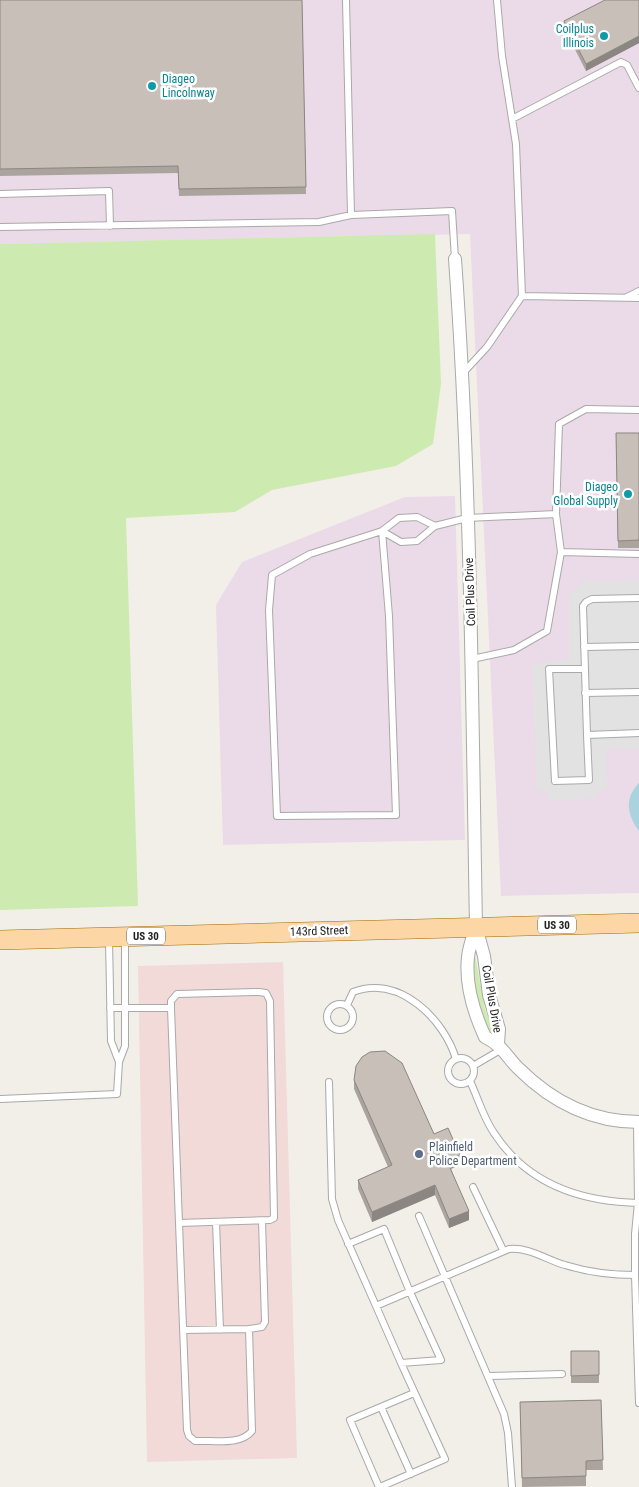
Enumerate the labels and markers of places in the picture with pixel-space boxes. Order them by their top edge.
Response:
place label: Coilplus Illinois [556,22,594,50]
marker: Coilplus Illinois [598,30,610,42]
place label: Diageo Lincolnway [162,72,215,100]
marker: Diageo Lincolnway [146,80,158,92]
place label: Diageo Global Supply [553,480,618,508]
marker: Diageo Global Supply [622,488,634,500]
place label: Plainfield Police Department [429,1140,517,1168]
marker: Plainfield Police Department [413,1148,425,1160]

